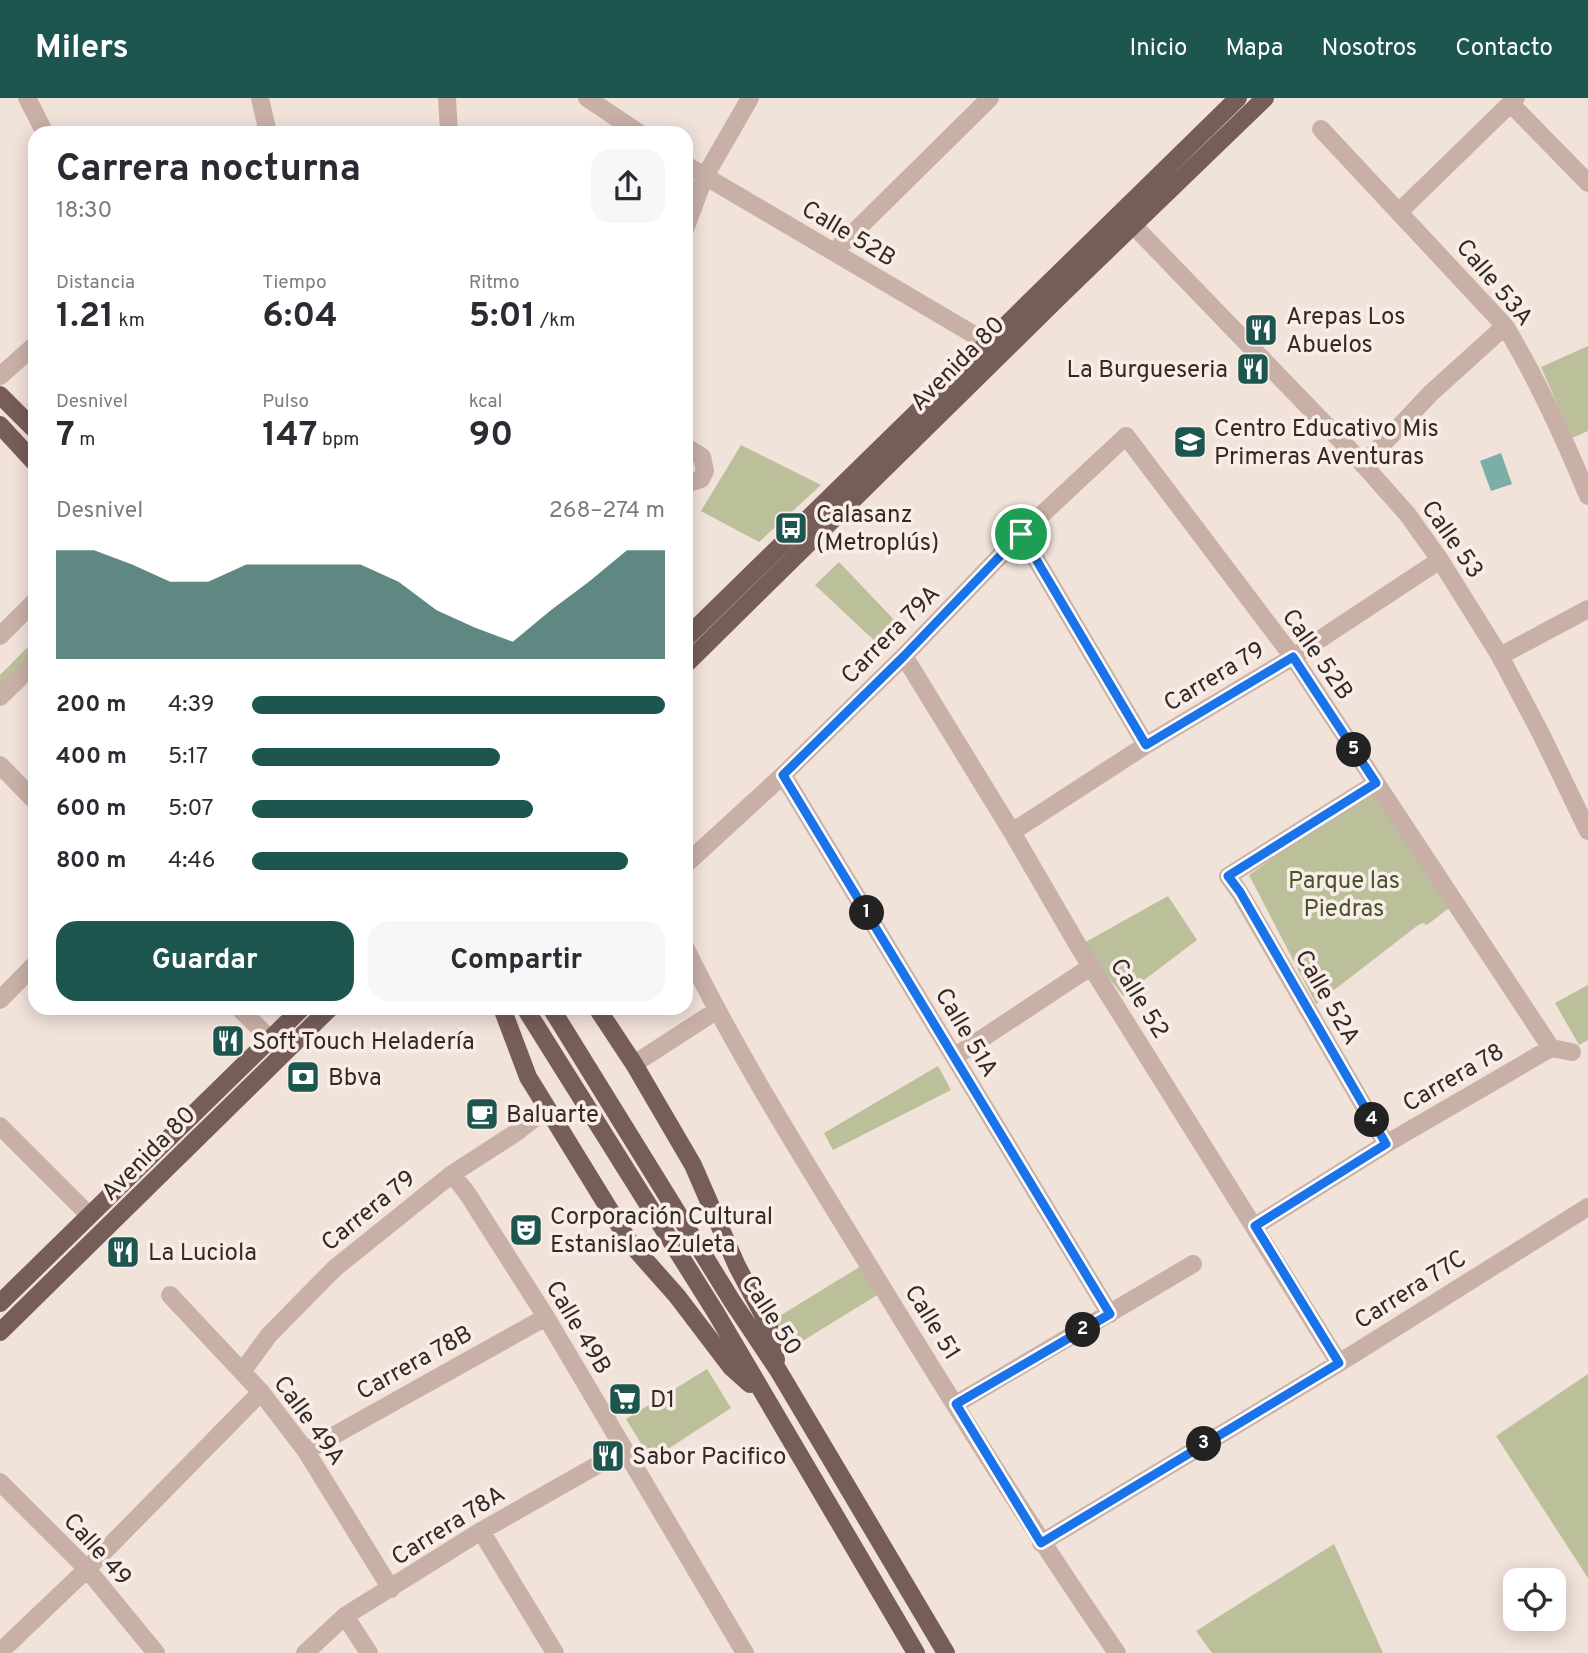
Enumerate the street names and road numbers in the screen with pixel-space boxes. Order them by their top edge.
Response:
street label: Calle 52B [795,195,900,274]
street label: Calle 53A [1448,234,1539,333]
street label: Avenida 80 [905,311,1012,418]
street label: Calle 53 [1414,495,1489,585]
street label: Carrera 79A [836,580,947,691]
street label: Calle 52B [1274,604,1359,707]
street label: Carrera 79 [1159,636,1271,720]
street label: Calle 52A [1287,945,1366,1051]
street label: Calle 52 [1102,953,1175,1045]
street label: Calle 51A [927,983,1004,1083]
street label: Carrera 78 [1398,1038,1510,1120]
street label: Avenida 80 [96,1101,203,1208]
street label: Carrera 79 [316,1164,422,1259]
street label: Carrera 77C [1350,1245,1473,1337]
street label: Calle 50 [733,1270,807,1362]
street label: Calle 49B [538,1276,617,1380]
street label: Calle 51 [897,1280,966,1366]
street label: Carrera 78B [352,1320,478,1408]
street label: Calle 49A [266,1370,351,1472]
street label: Carrera 78A [387,1480,511,1573]
street label: Calle 49 [56,1508,137,1593]

